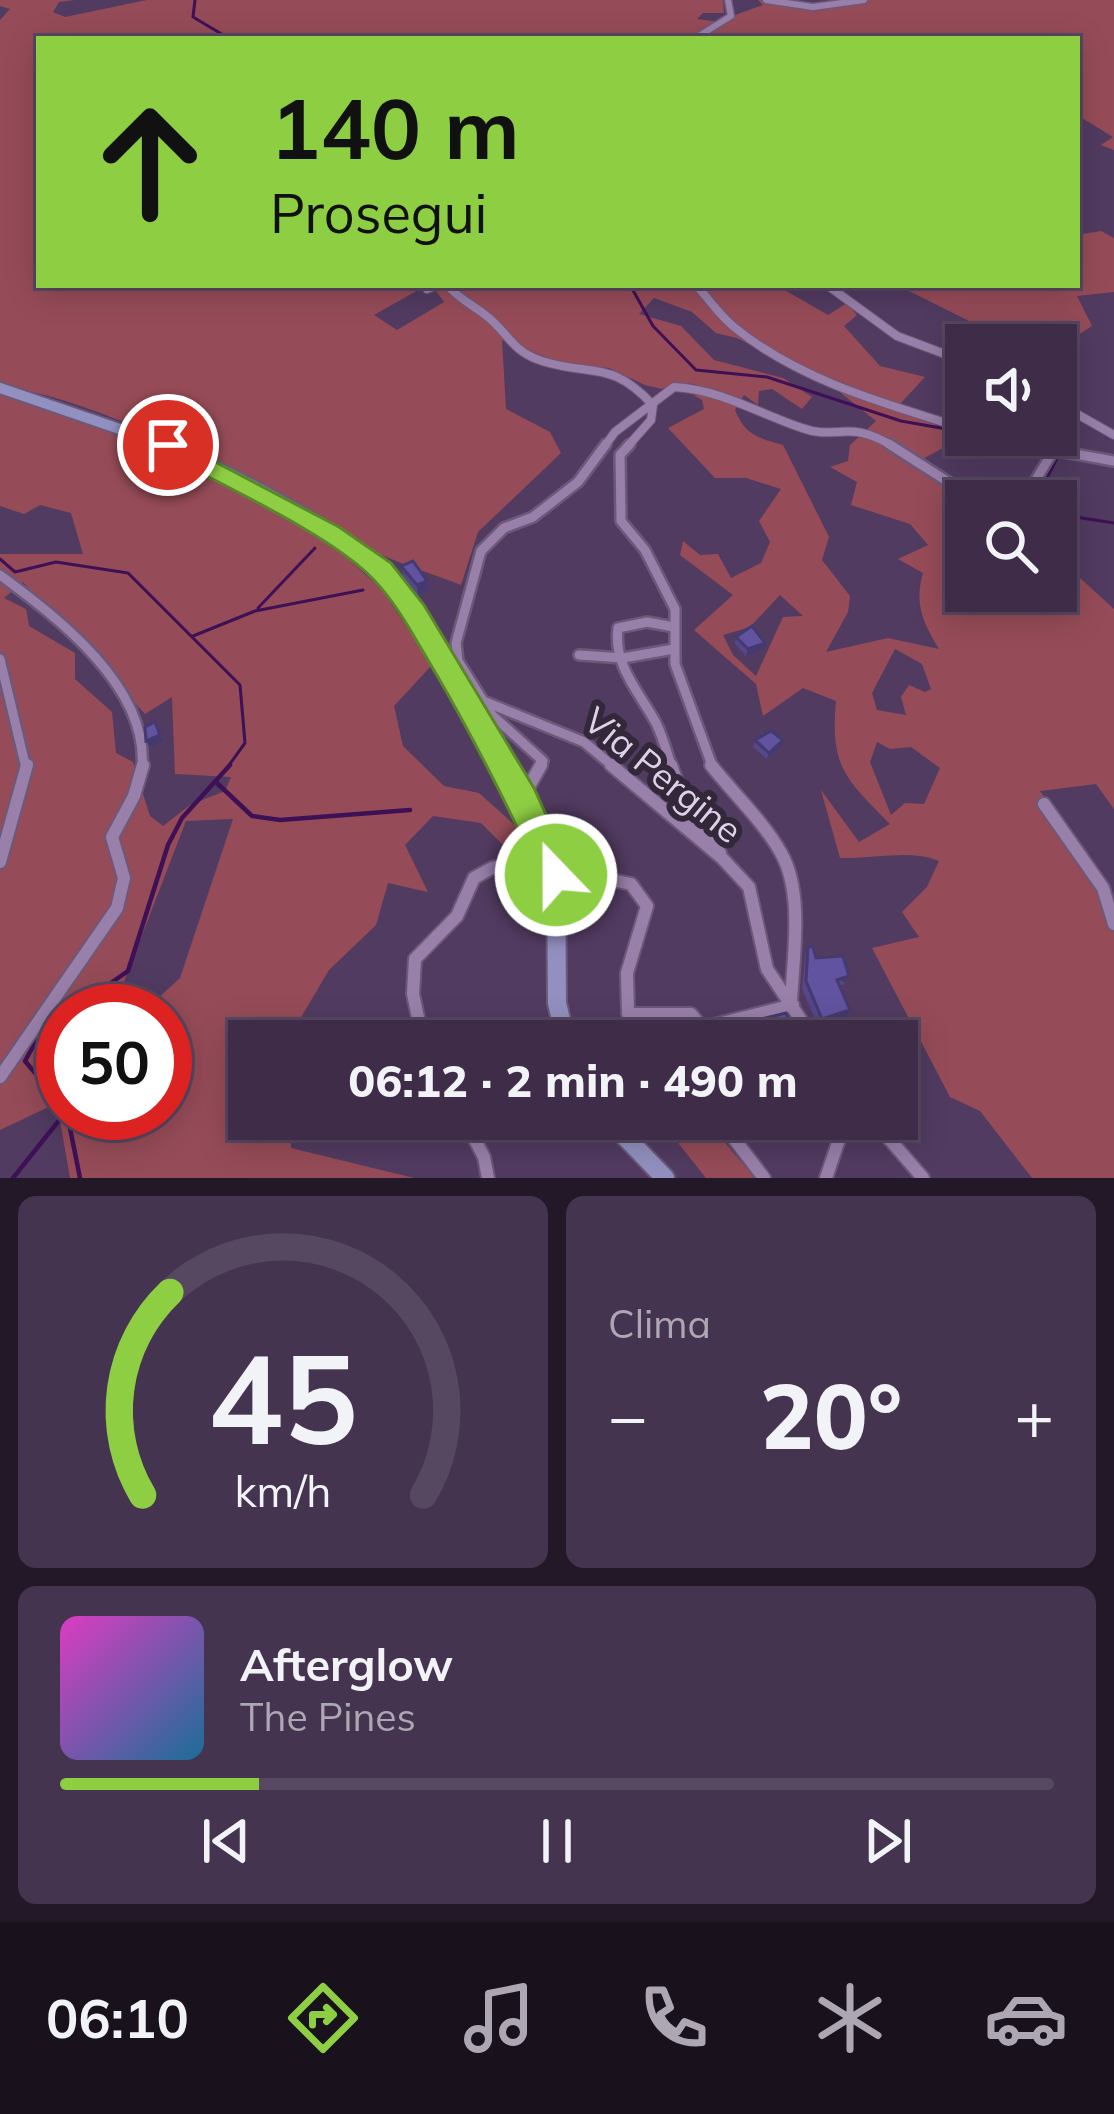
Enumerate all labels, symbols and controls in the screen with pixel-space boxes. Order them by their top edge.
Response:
text: 140 m [270,75,520,180]
icon: ahead [72,84,228,240]
text: Prosegui [270,179,487,247]
map controls [945,324,1077,612]
button: sound [945,324,1077,456]
pin [117,394,219,496]
icon: arrive [135,412,201,478]
button: search [945,480,1077,612]
street label: Via Pergine [575,697,752,852]
position arrow [493,812,619,938]
speed limit sign: 50 [36,984,192,1140]
text: 06:12 · 2 min · 490 m [348,1052,798,1108]
text: Clima [608,1299,711,1348]
text: 45 [208,1319,358,1475]
text: 20° [760,1359,902,1472]
text: − [608,1374,648,1457]
text: + [1014,1374,1054,1457]
text: km/h [234,1464,332,1518]
text: Afterglow [240,1636,453,1692]
text: The Pines [240,1692,416,1741]
icon: previous [193,1808,259,1874]
icon: pause [524,1808,590,1874]
icon: next [855,1808,921,1874]
icon: directions [281,1976,365,2060]
icon: music [457,1976,541,2060]
icon: phone [632,1976,716,2060]
icon: climate [808,1976,892,2060]
icon: car [984,1976,1068,2060]
text: 06:10 [46,1984,189,2052]

